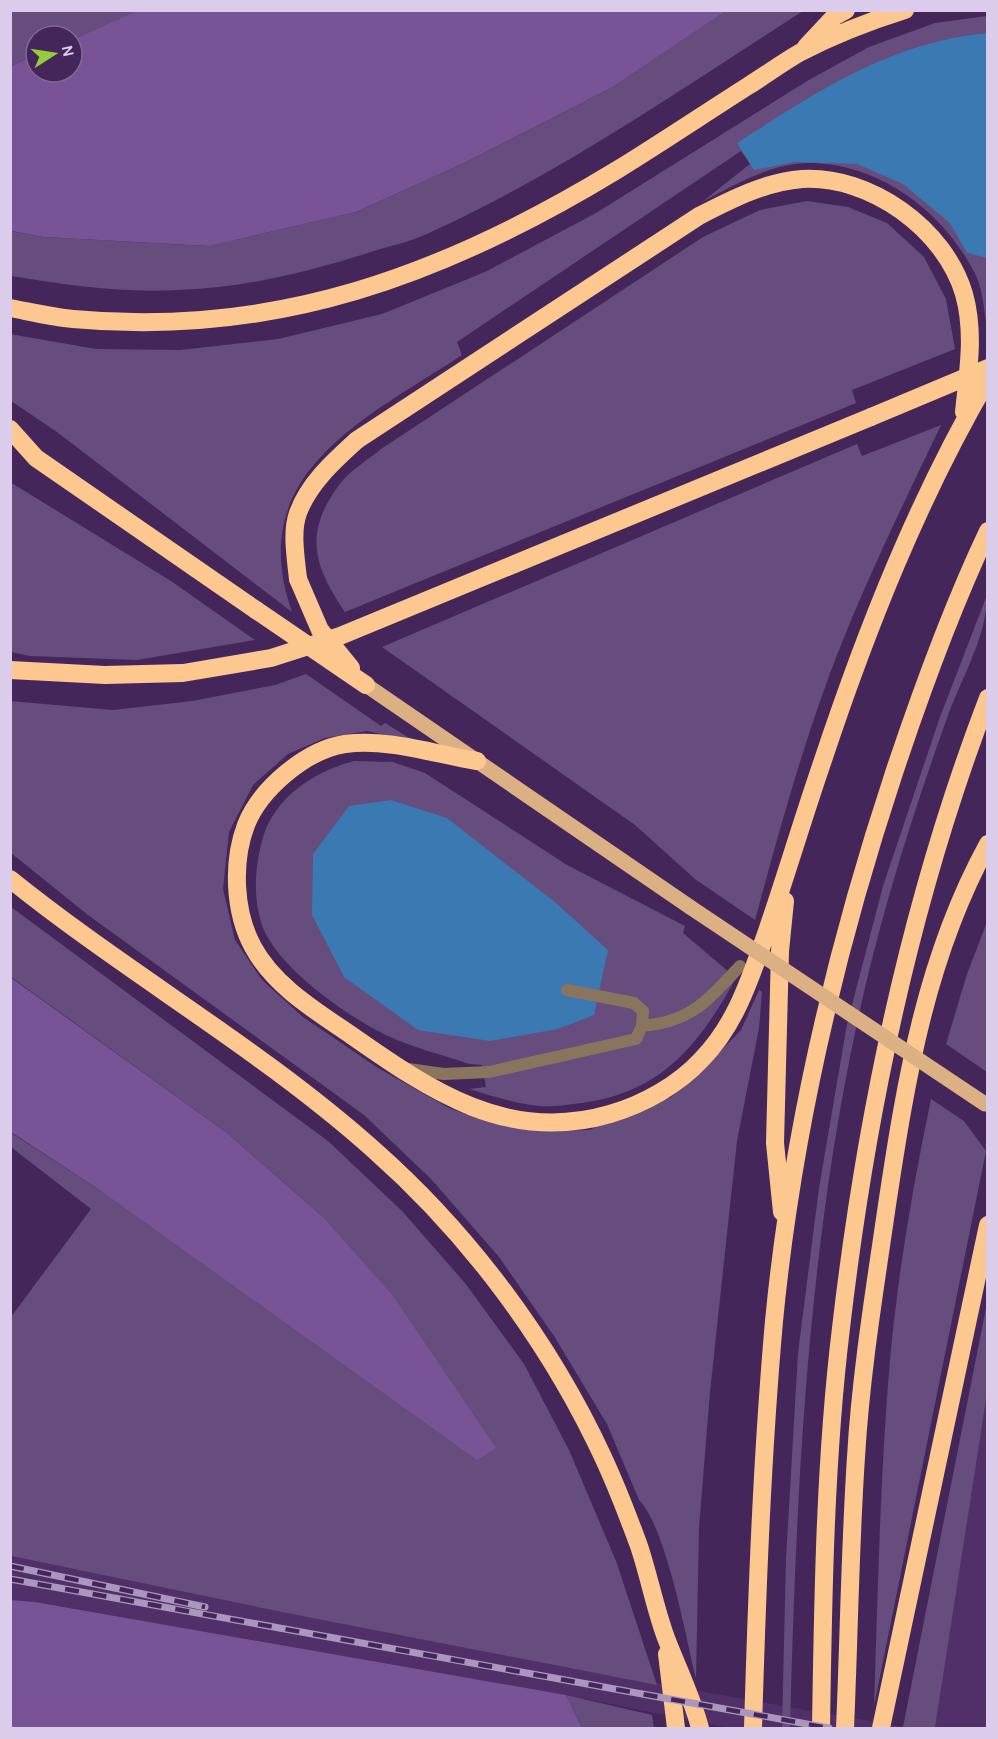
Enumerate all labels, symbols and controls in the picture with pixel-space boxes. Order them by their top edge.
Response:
north arrow [24,24,84,84]
text: N [58,43,79,59]

